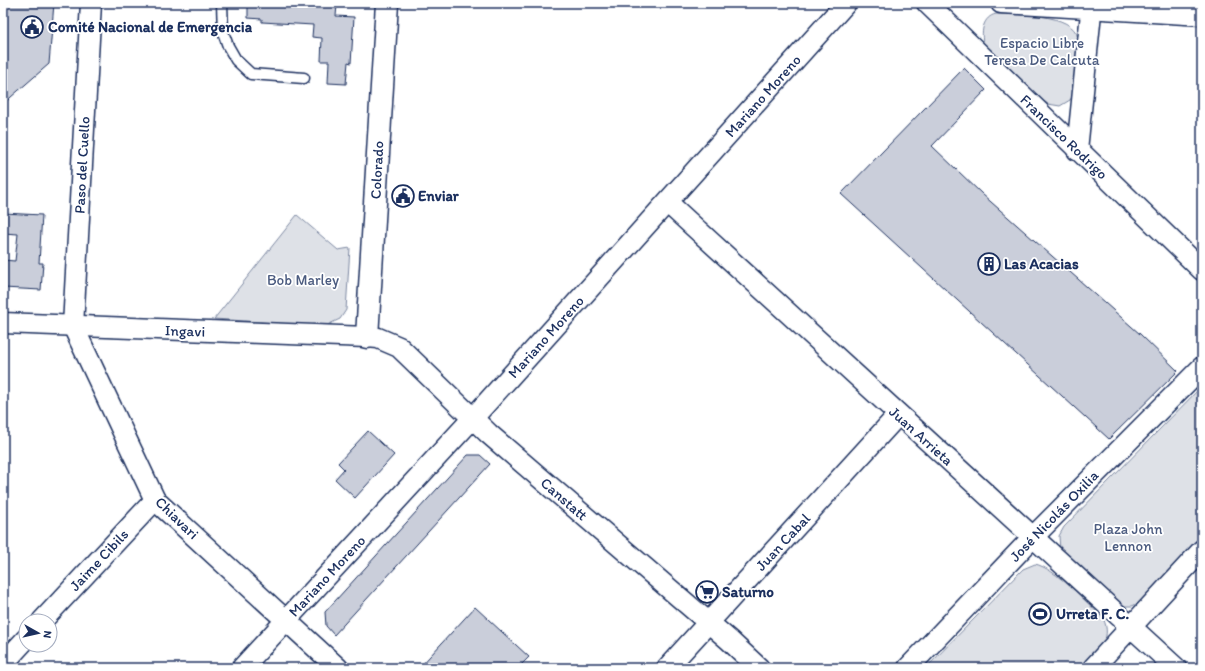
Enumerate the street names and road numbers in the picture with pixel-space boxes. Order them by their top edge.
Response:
street label: Mariano Moreno [721,51,805,141]
street label: Francisco Rodrigo [1017,91,1111,183]
street label: Paso del Cuello [70,116,94,214]
street label: Colorado [366,140,388,200]
street label: Mariano Moreno [504,292,588,382]
street label: Ingavi [165,321,205,341]
street label: Juan Arrieta [885,403,957,470]
street label: José Nicolás Oxilia [1006,466,1102,565]
street label: Canstatt [537,474,591,524]
street label: Chiavari [152,493,202,543]
street label: Juan Cabal [752,509,815,574]
street label: Jaime Cibils [66,525,132,595]
street label: Mariano Moreno [285,531,369,621]

